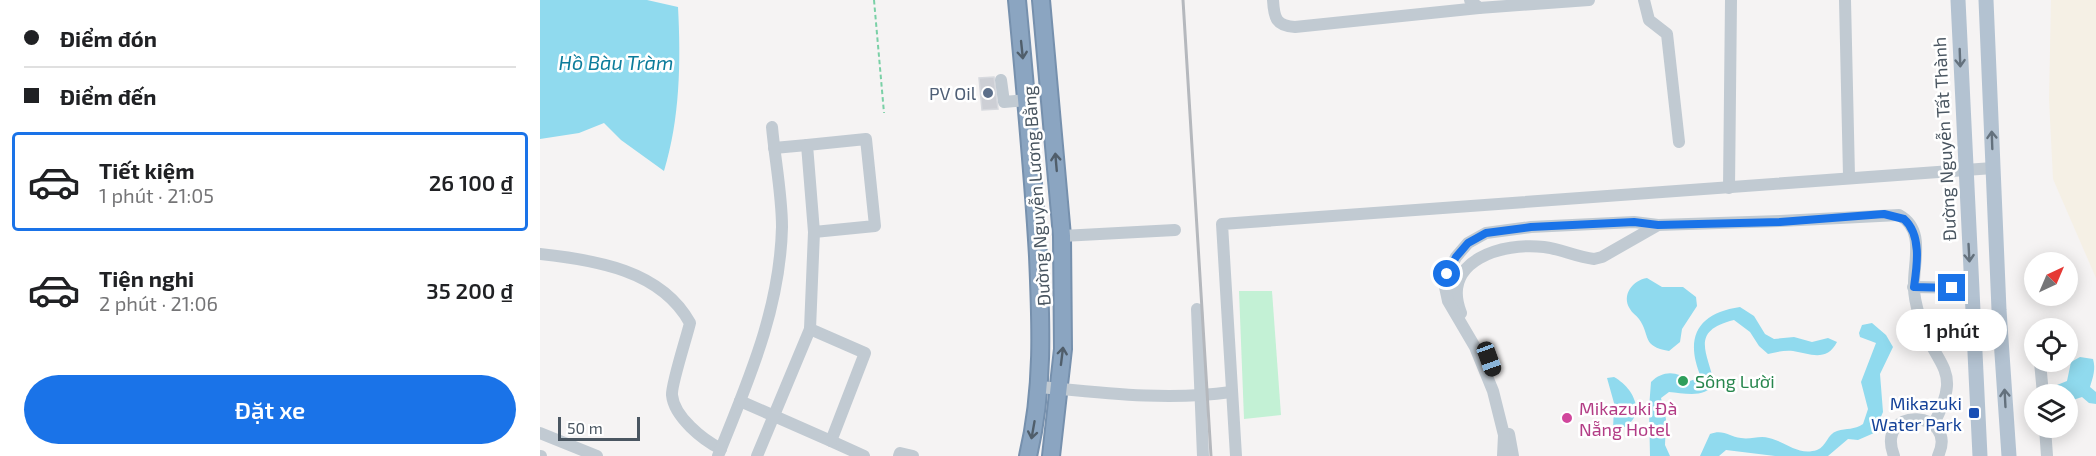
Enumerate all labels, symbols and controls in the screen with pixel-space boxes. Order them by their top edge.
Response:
text: Điểm đón [60,25,157,51]
street label: Đường Nguyễn Tất Thành [1928,36,1960,242]
one-way arrow [1017,39,1028,59]
one-way arrow [1954,48,1965,68]
water label: Hồ Bàu Tràm [559,50,673,74]
place label: PV Oil [929,82,977,104]
text: Điểm đến [60,83,156,109]
street label: Đường Nguyễn Lương Bằng [1017,85,1055,307]
marker: PV Oil [981,86,995,100]
one-way arrow [1987,130,1998,150]
one-way arrow [1050,152,1061,172]
icon: car [27,155,81,209]
text: Tiết kiệm [99,157,195,183]
text: 26 100 ₫ [429,169,513,195]
text: 1 phút · 21:05 [99,183,214,207]
one-way arrow [1963,243,1974,263]
north arrow [2024,252,2078,306]
map controls [2024,252,2078,438]
route start [1433,260,1460,287]
icon: car [27,263,81,317]
text: Tiện nghi [99,265,194,291]
route end [1938,274,1965,301]
text: 35 200 ₫ [426,277,513,303]
text: 2 phút · 21:06 [99,291,218,315]
callout: 1 phút [1896,309,2008,351]
text: 1 phút [1923,318,1980,342]
button: locate [2024,318,2078,372]
car [1474,339,1504,379]
one-way arrow [1057,347,1068,367]
place label: Sông Lười [1695,370,1775,392]
marker: Sông Lười [1676,374,1690,388]
button: Đặt xe [24,375,516,444]
button: layers [2024,384,2078,438]
one-way arrow [2000,388,2011,408]
place label: Mikazuki Water Park [1871,392,1962,435]
place label: Mikazuki Đà Nẵng Hotel [1579,397,1677,440]
marker: Mikazuki Water Park [1967,406,1981,420]
marker: Mikazuki Đà Nẵng Hotel [1560,411,1574,425]
scale bar [558,414,640,442]
text: 50 m [567,418,603,437]
one-way arrow [1027,420,1038,440]

